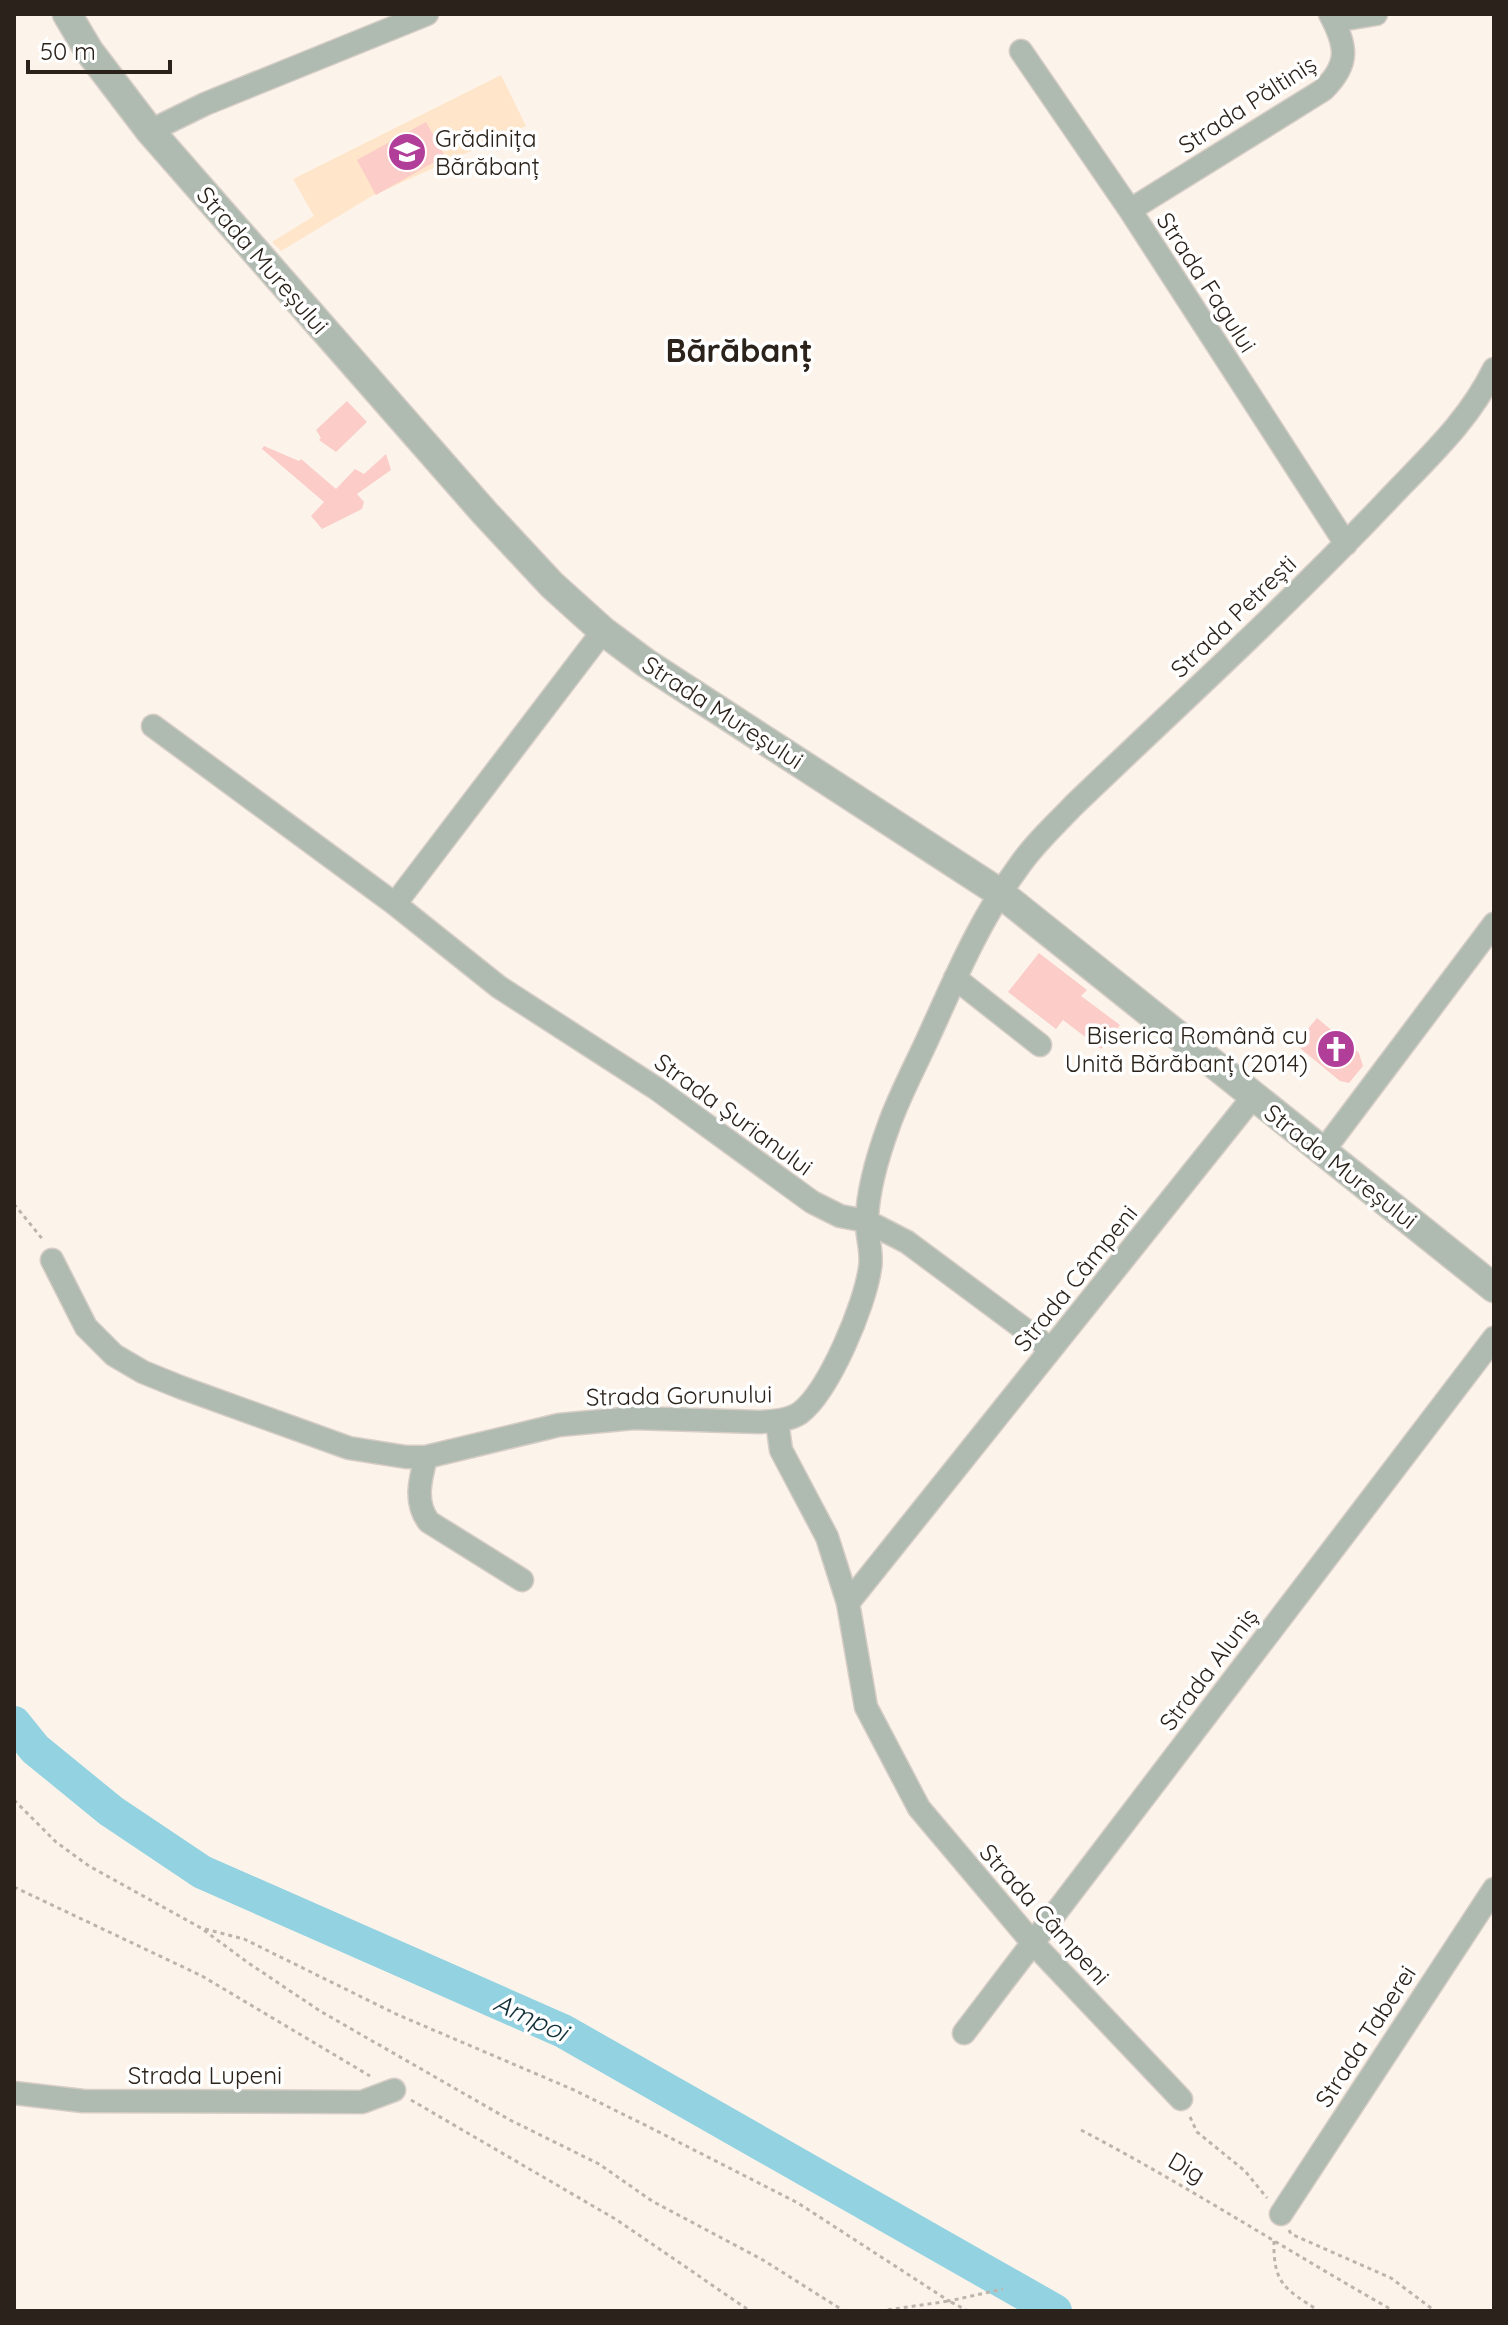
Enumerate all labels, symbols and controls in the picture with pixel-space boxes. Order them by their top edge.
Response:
scale bar [28,24,170,74]
text: 50 m [40,36,96,66]
street label: Strada Păltiniș [1172,48,1322,160]
place label: Grădinița Bărăbanț [435,123,540,181]
school or university icon: Grădinița Bărăbanț [386,131,428,173]
street label: Strada Mureșului [191,180,335,340]
street label: Strada Fagului [1151,206,1263,358]
district label: Bărăbanț [665,330,813,372]
street label: Strada Petrești [1164,548,1302,684]
street label: Strada Mureșului [637,649,809,775]
place label: Biserica Română cu Unită Bărăbanț (2014) [1065,1020,1308,1078]
church icon: Biserica Română cu Unită Bărăbanț (2014) [1315,1028,1357,1070]
street label: Strada Șurianului [649,1046,819,1182]
street label: Strada Mureșului [1259,1097,1423,1235]
street label: Strada Câmpeni [1007,1199,1143,1357]
street label: Strada Gorunului [585,1378,773,1412]
street label: Strada Aluniș [1152,1602,1264,1736]
street label: Strada Câmpeni [974,1837,1116,1991]
street label: Strada Taberei [1308,1960,1422,2112]
water label: Ampoi [489,1986,576,2050]
street label: Strada Lupeni [128,2060,282,2090]
street label: Dig [1163,2145,1211,2189]

